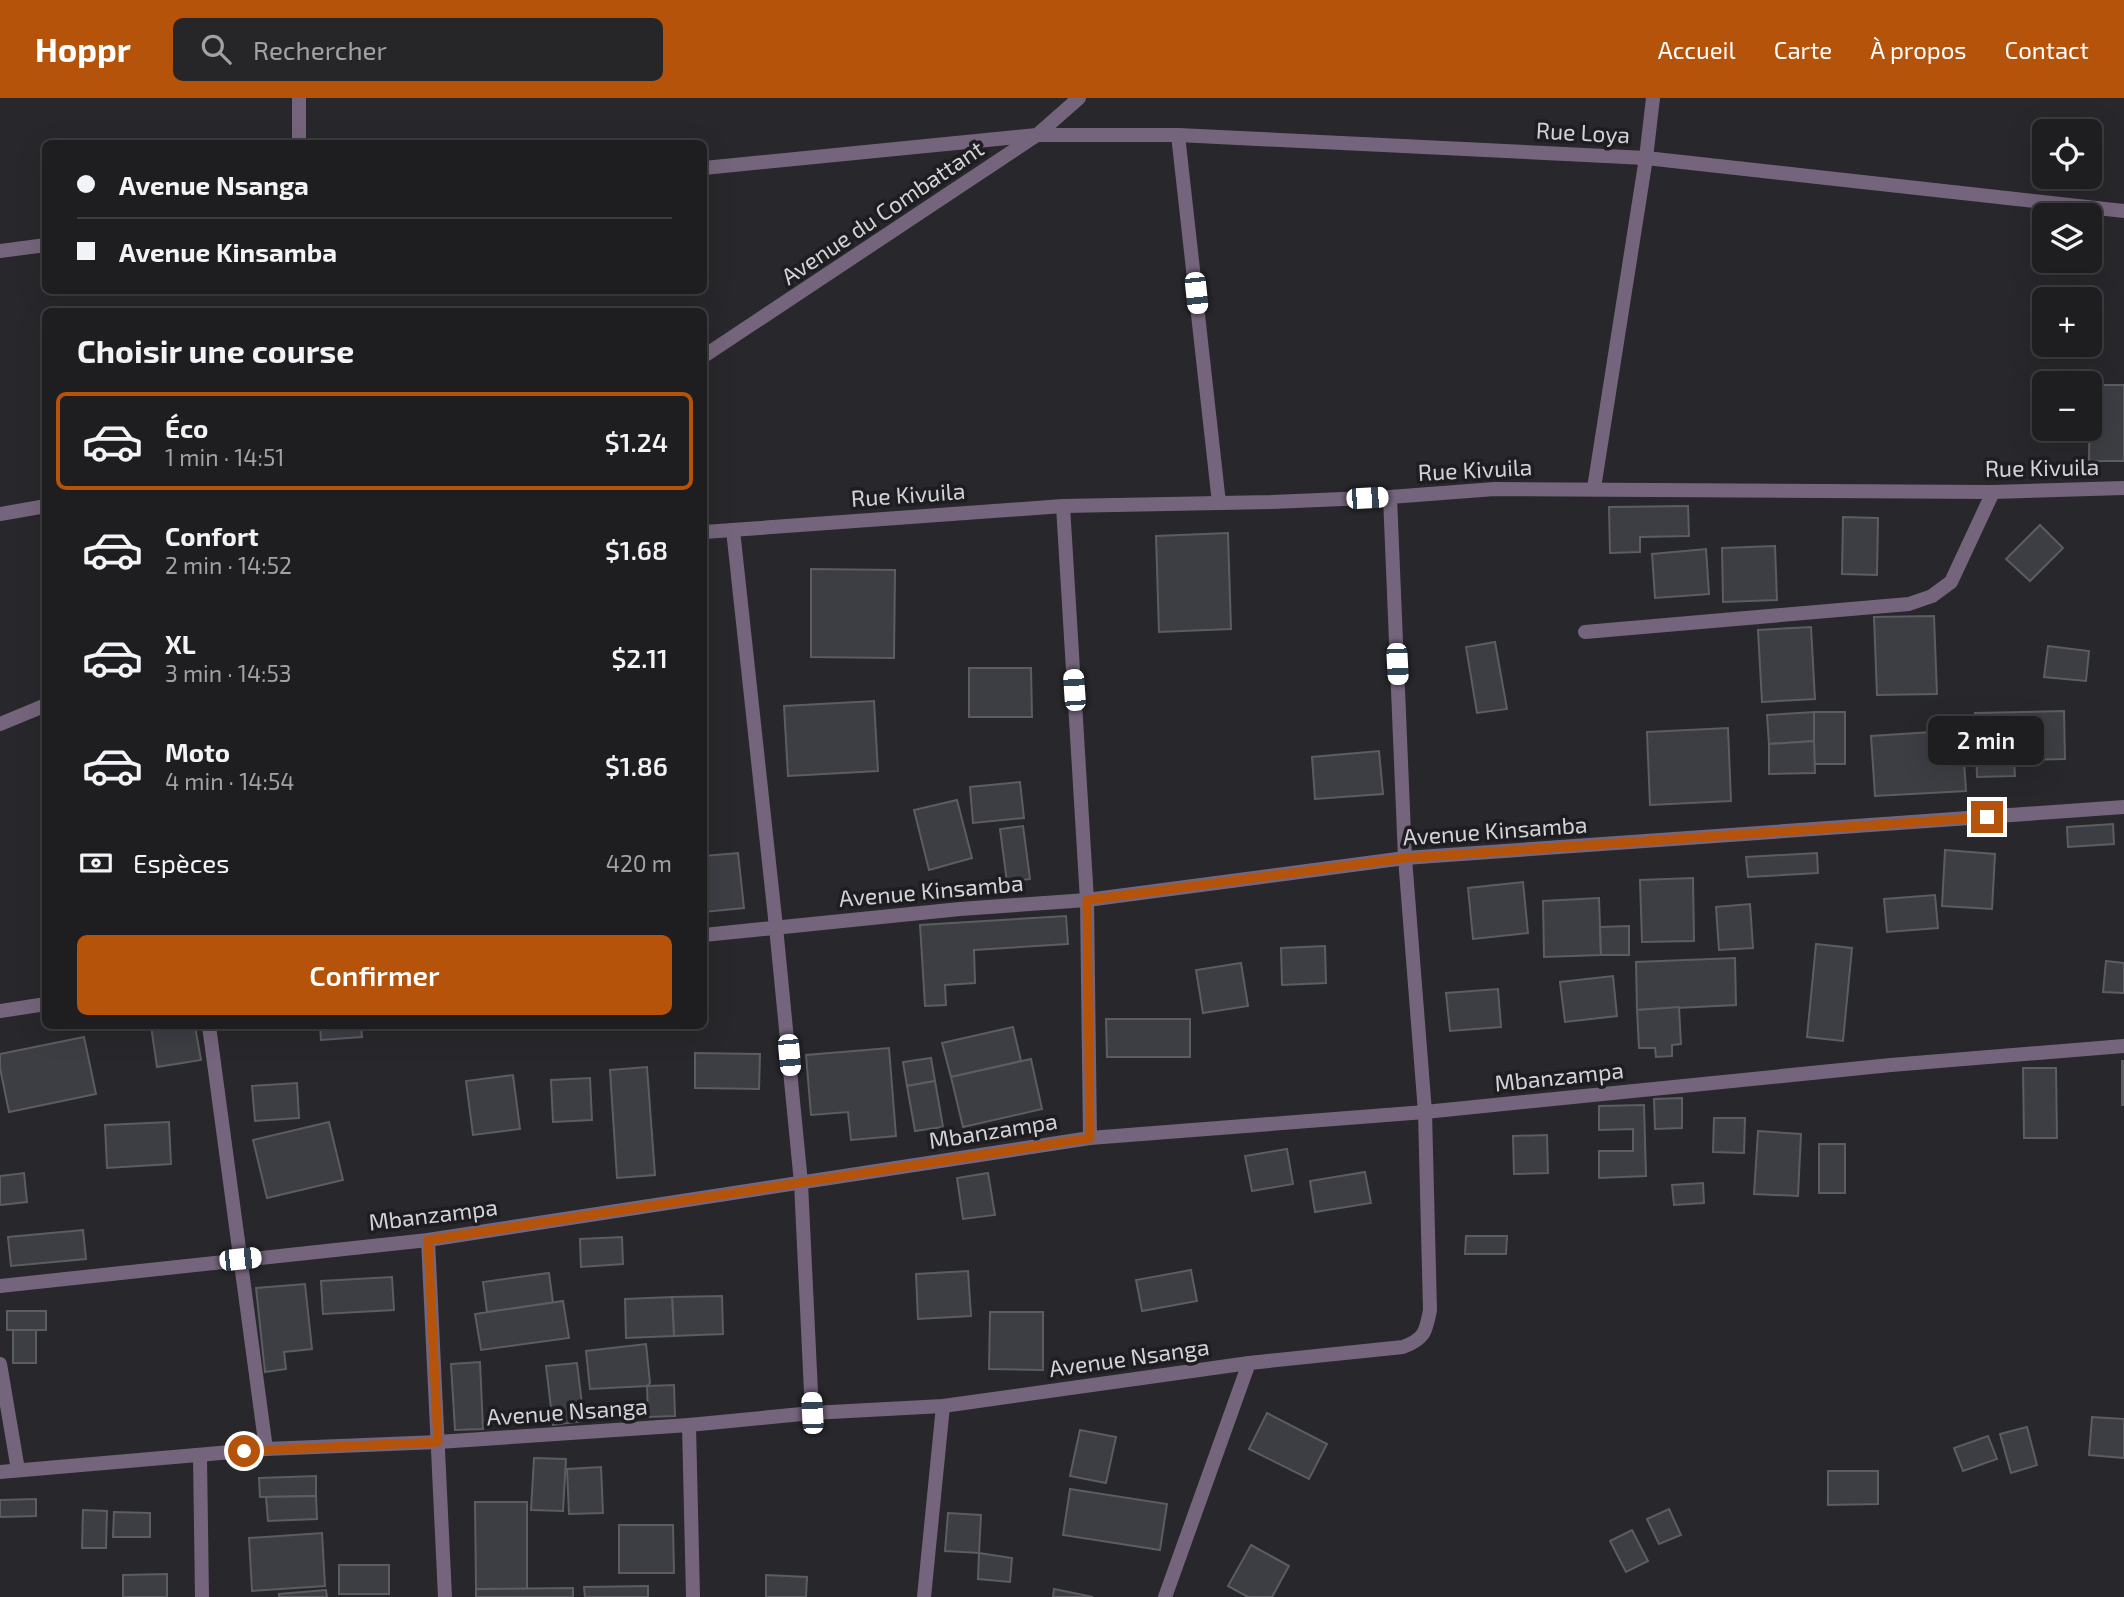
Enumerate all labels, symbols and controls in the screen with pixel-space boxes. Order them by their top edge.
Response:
search box [173,18,663,81]
text: Hoppr [35,29,131,69]
icon: search [197,30,235,68]
text: Rechercher [253,34,387,65]
text: Accueil [1658,35,1736,64]
text: Carte [1774,35,1832,64]
text: À propos [1870,35,1967,64]
text: Contact [2005,35,2089,64]
street label: Rue Loya [1535,116,1631,148]
map controls [2032,119,2102,441]
button: locate [2032,119,2102,189]
street label: Avenue du Combattant [776,134,989,290]
text: Avenue Nsanga [119,169,309,200]
button: layers [2032,203,2102,273]
text: Avenue Kinsamba [119,236,337,267]
car [1184,271,1209,315]
button: + [2032,287,2102,357]
text: Choisir une course [77,331,354,369]
button: − [2032,371,2102,441]
icon: car [81,410,144,473]
text: Éco [165,412,208,443]
text: $1.24 [605,426,668,457]
text: 1 min · 14:51 [165,443,284,471]
street label: Rue Kivuila [1417,452,1533,486]
street label: Rue Kivuila [1984,452,2100,482]
street label: Rue Kivuila [850,476,966,512]
car [1346,486,1389,510]
icon: car [81,518,144,581]
text: Confort [165,520,259,551]
text: $1.68 [605,534,668,565]
text: 2 min · 14:52 [165,551,292,579]
icon: car [81,626,144,689]
text: XL [165,628,196,659]
text: $2.11 [611,642,668,673]
car [1386,642,1409,686]
text: 3 min · 14:53 [165,659,292,687]
car [1063,668,1086,712]
callout: 2 min [1929,716,2045,764]
text: 2 min [1957,726,2015,754]
icon: car [81,734,144,797]
text: Moto [165,736,230,767]
text: $1.86 [605,750,668,781]
text: 4 min · 14:54 [165,767,294,795]
route end [1971,801,2003,833]
street label: Avenue Kinsamba [1402,810,1588,850]
icon: cash [77,844,115,882]
text: Espèces [133,847,230,878]
text: 420 m [606,849,672,877]
street label: Avenue Kinsamba [838,868,1024,912]
button: Confirmer [77,935,672,1015]
car [777,1033,802,1077]
street label: Mbanzampa [1493,1055,1625,1097]
street label: Mbanzampa [927,1106,1059,1154]
street label: Mbanzampa [367,1192,499,1236]
car [219,1246,262,1272]
street label: Avenue Nsanga [1047,1332,1211,1382]
street label: Avenue Nsanga [486,1391,648,1431]
car [801,1391,824,1435]
route start [228,1435,260,1467]

